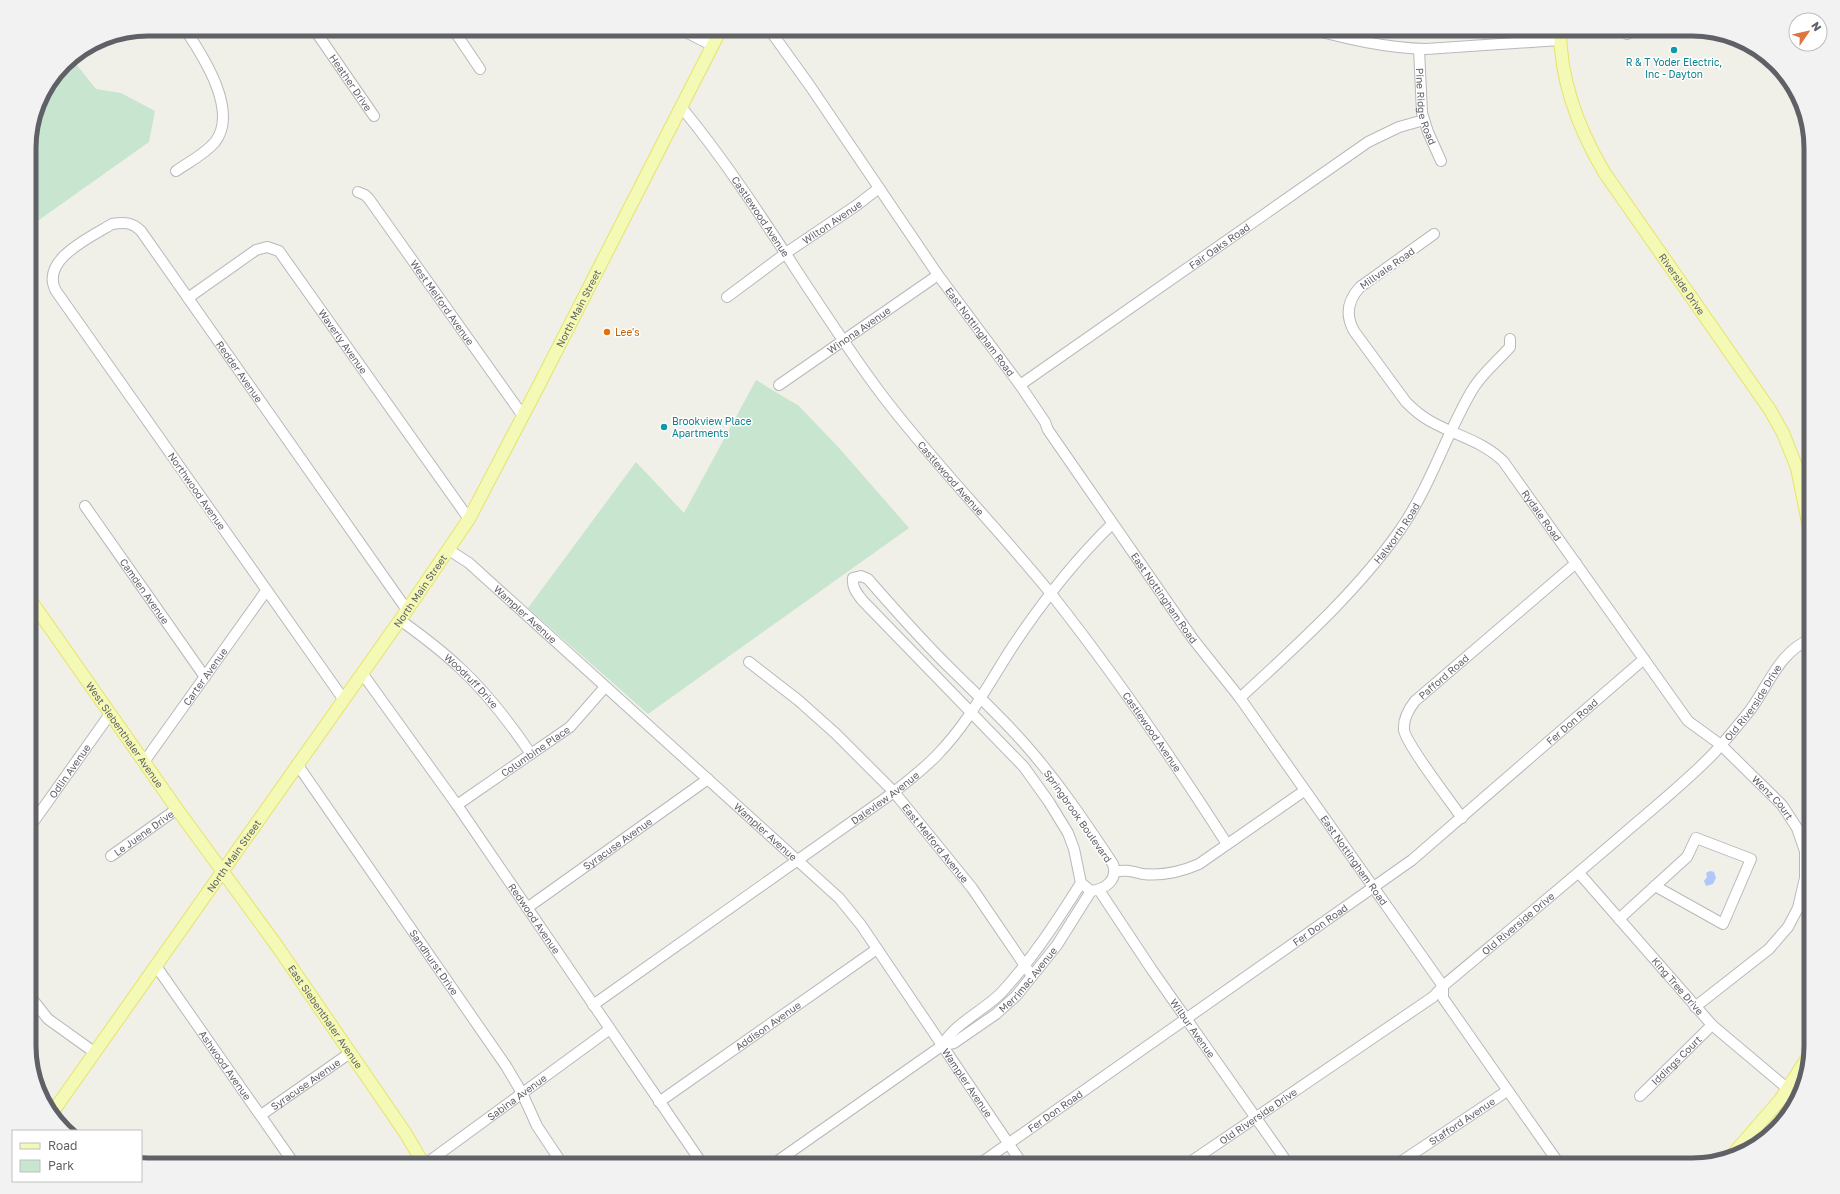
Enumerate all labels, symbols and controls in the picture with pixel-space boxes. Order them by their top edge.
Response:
north arrow [1788,12,1828,52]
text: N [1809,19,1824,33]
marker: R & T Yoder Electric, Inc - Dayton [1669,45,1679,55]
street label: Heather Drive [327,52,375,113]
place label: R & T Yoder Electric, Inc - Dayton [1626,56,1722,80]
street label: Pine Ridge Road [1414,68,1439,146]
street label: Castlewood Avenue [729,174,792,259]
street label: Wilton Avenue [800,197,864,246]
street label: Fair Oaks Road [1186,220,1252,271]
street label: Millvale Road [1357,245,1417,291]
street label: Riverside Drive [1657,251,1708,317]
street label: West Melford Avenue [408,257,477,347]
street label: North Main Street [553,268,603,349]
street label: East Nottingham Road [943,285,1017,378]
street label: Winona Avenue [825,304,893,356]
street label: Waverly Avenue [316,307,370,376]
place label: Lee's [615,326,640,338]
marker: Lee's [602,327,612,337]
street label: Redder Avenue [214,339,265,405]
place label: Brookview Place Apartments [672,415,752,439]
marker: Brookview Place Apartments [659,422,669,432]
street label: Castlewood Avenue [915,439,987,518]
street label: Northwood Avenue [166,450,228,532]
street label: Rydale Road [1519,487,1564,543]
street label: Halworth Road [1371,500,1422,566]
street label: East Nottingham Road [1129,550,1200,646]
street label: North Main Street [391,552,449,629]
street label: Camden Avenue [118,556,172,626]
street label: Wampler Avenue [492,583,559,646]
street label: Carter Avenue [180,645,230,708]
street label: Woodruff Drive [442,651,501,711]
street label: Pafford Road [1416,652,1471,701]
street label: Old Riverside Drive [1722,662,1784,743]
street label: West Siebenthaler Avenue [84,680,166,790]
street label: Castlewood Avenue [1120,689,1184,774]
street label: Fer Don Road [1544,696,1600,747]
street label: Columbine Place [498,723,572,779]
street label: Odlin Avenue [46,741,93,800]
street label: Springbrook Boulevard [1042,768,1114,864]
street label: Daleview Avenue [849,769,921,827]
street label: Wenz Court [1750,773,1796,822]
street label: Wampler Avenue [732,800,800,863]
street label: East Melford Avenue [900,801,971,885]
street label: Le Juene Drive [111,807,176,858]
street label: East Nottingham Road [1318,813,1390,908]
street label: Syracuse Avenue [581,815,654,872]
street label: North Main Street [204,817,263,894]
street label: Redwood Avenue [506,881,563,956]
street label: Old Riverside Drive [1479,890,1557,957]
street label: Fer Don Road [1290,901,1350,948]
street label: Sandhurst Drive [407,927,461,997]
street label: Merrimac Avenue [996,944,1059,1015]
street label: King Tree Drive [1649,955,1706,1017]
street label: East Siebenthaler Avenue [286,963,365,1071]
street label: Wilbur Avenue [1168,996,1218,1060]
street label: Addison Avenue [733,998,803,1053]
street label: Ashwood Avenue [197,1028,254,1102]
street label: Iddings Court [1649,1033,1704,1087]
street label: Wampler Avenue [940,1046,995,1120]
street label: Syracuse Avenue [268,1056,342,1112]
street label: Sabina Avenue [485,1071,549,1123]
street label: Old Riverside Drive [1217,1085,1299,1147]
street label: Fer Don Road [1025,1088,1085,1134]
street label: Stafford Avenue [1426,1095,1497,1148]
legend [12,1130,142,1182]
text: Road [48,1138,77,1153]
text: Park [48,1158,74,1173]

